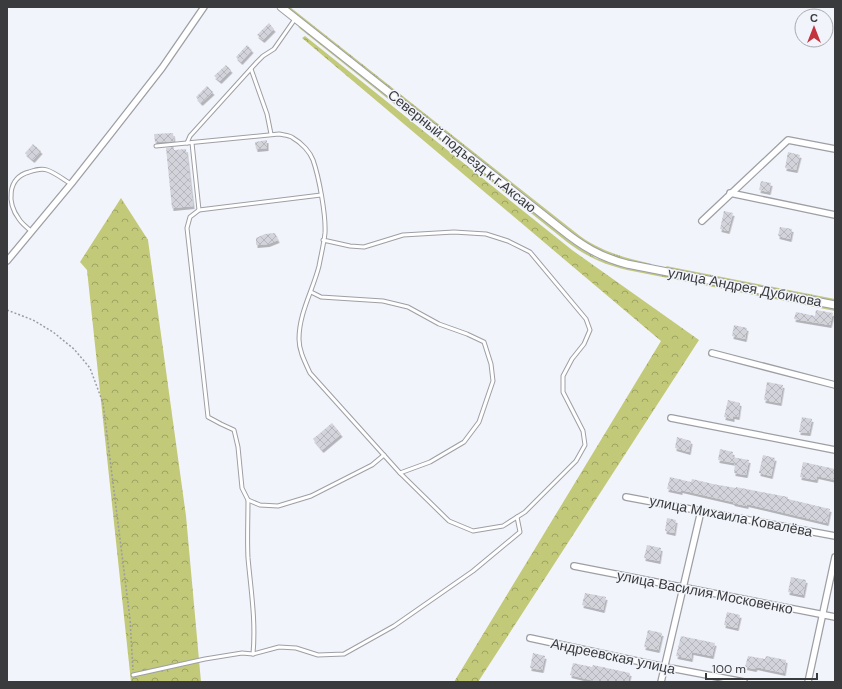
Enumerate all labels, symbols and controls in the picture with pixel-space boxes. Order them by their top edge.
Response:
north arrow [794,8,834,48]
text: С [810,11,818,25]
street label: Северный подъезд к г.Аксаю [384,86,540,216]
street label: улица Андрея Дубикова [667,263,824,311]
street label: улица Михаила Ковалёва [648,491,814,541]
street label: улица Василия Московенко [615,566,795,618]
street label: Андреевская улица [549,634,677,678]
scale bar [706,655,817,681]
text: 100 m [712,661,746,677]

